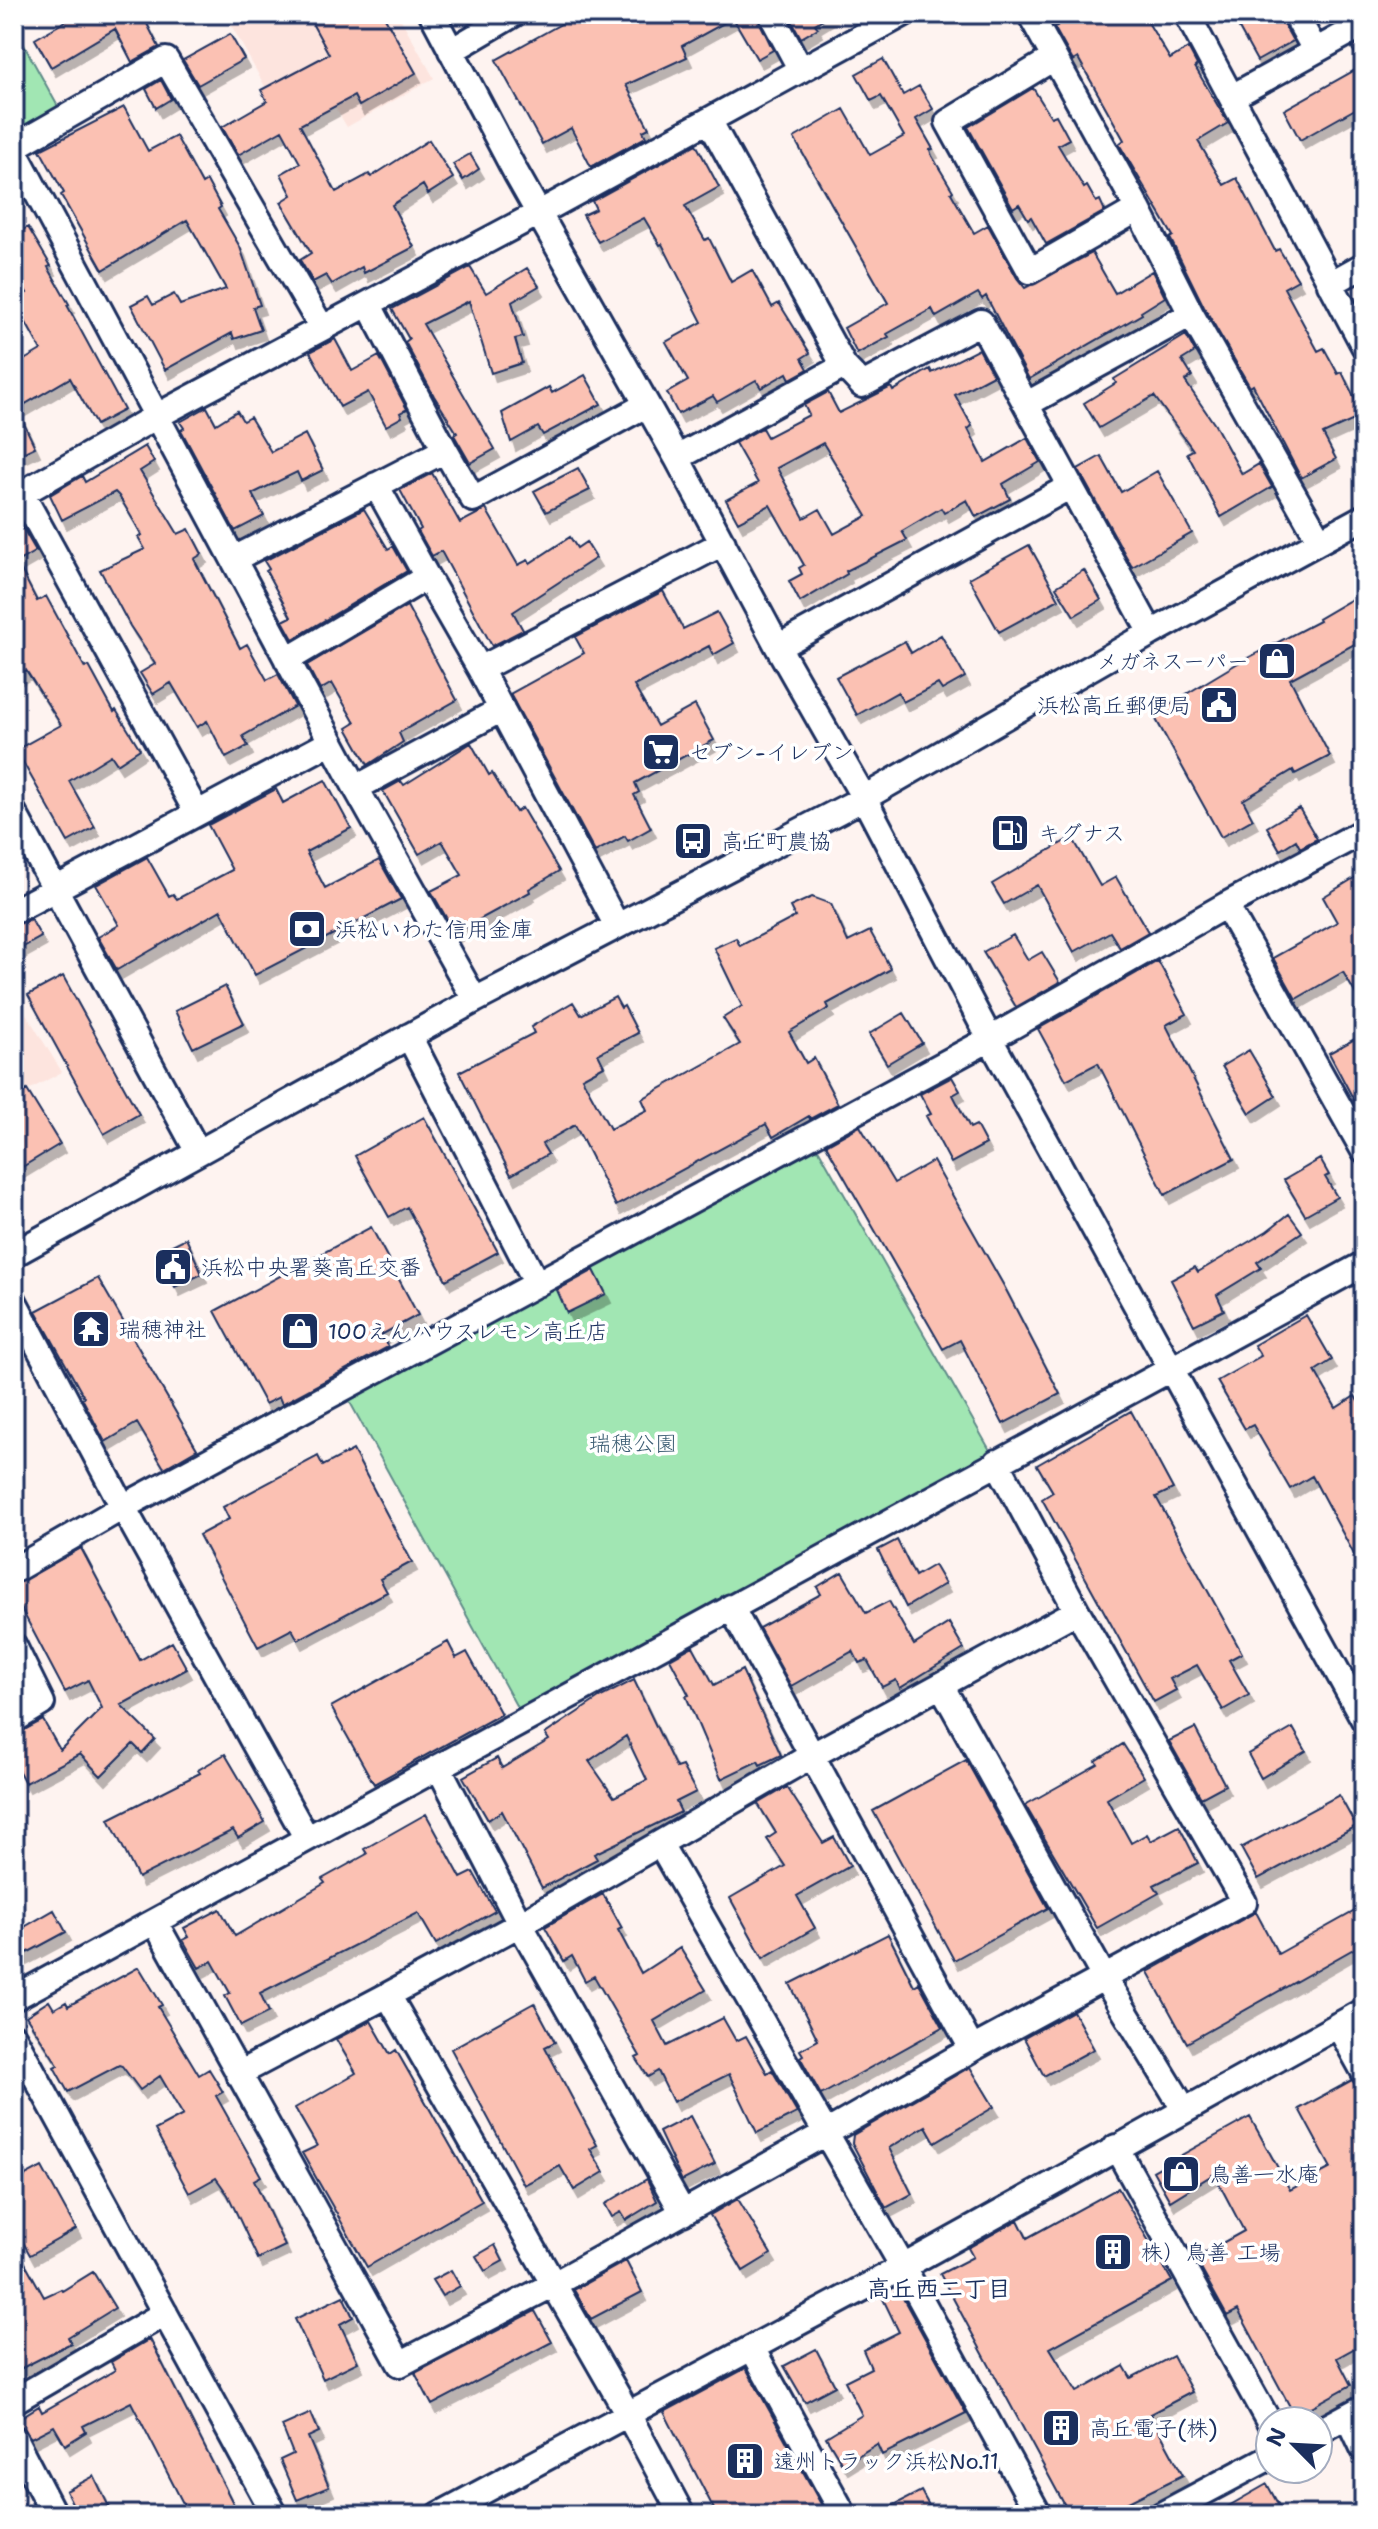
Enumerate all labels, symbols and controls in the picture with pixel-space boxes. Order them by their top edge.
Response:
shop icon: メガネスーパー [1256,640,1298,682]
place label: メガネスーパー [1096,647,1249,676]
public building icon: 浜松高丘郵便局 [1198,684,1240,726]
place label: 浜松高丘郵便局 [1037,691,1191,720]
supermarket icon: セブン-イレブン [640,731,682,773]
place label: セブン-イレブン [689,738,854,767]
fuel station icon: キグナス [989,812,1031,854]
place label: キグナス [1038,819,1125,848]
bus stop icon: 高丘町農協 [672,820,714,862]
place label: 高丘町農協 [721,827,831,856]
bank icon: 浜松いわた信用金庫 [286,908,328,950]
place label: 浜松いわた信用金庫 [335,915,533,944]
public building icon: 浜松中央署葵高丘交番 [152,1246,194,1288]
place label: 浜松中央署葵高丘交番 [201,1253,421,1282]
temple icon: 瑞穂神社 [70,1308,112,1350]
shop icon: 100えんハウスレモン高丘店 [279,1310,321,1352]
place label: 瑞穂神社 [119,1315,207,1344]
place label: 100えんハウスレモン高丘店 [328,1317,608,1346]
park label: 瑞穂公園 [589,1429,677,1458]
shop icon: 鳥善一水庵 [1160,2153,1202,2195]
place label: 鳥善一水庵 [1209,2160,1319,2189]
building icon: 株）鳥善 工場 [1092,2231,1134,2273]
place label: 株）鳥善 工場 [1141,2238,1281,2267]
district label: 高丘西二丁目 [867,2273,1011,2305]
north arrow [1254,2405,1334,2485]
building icon: 高丘電子(株) [1040,2407,1082,2449]
place label: 高丘電子(株) [1089,2414,1218,2443]
text: N [1259,2423,1293,2451]
building icon: 遠州トラック浜松No.11 [724,2440,766,2482]
place label: 遠州トラック浜松No.11 [773,2447,999,2476]

